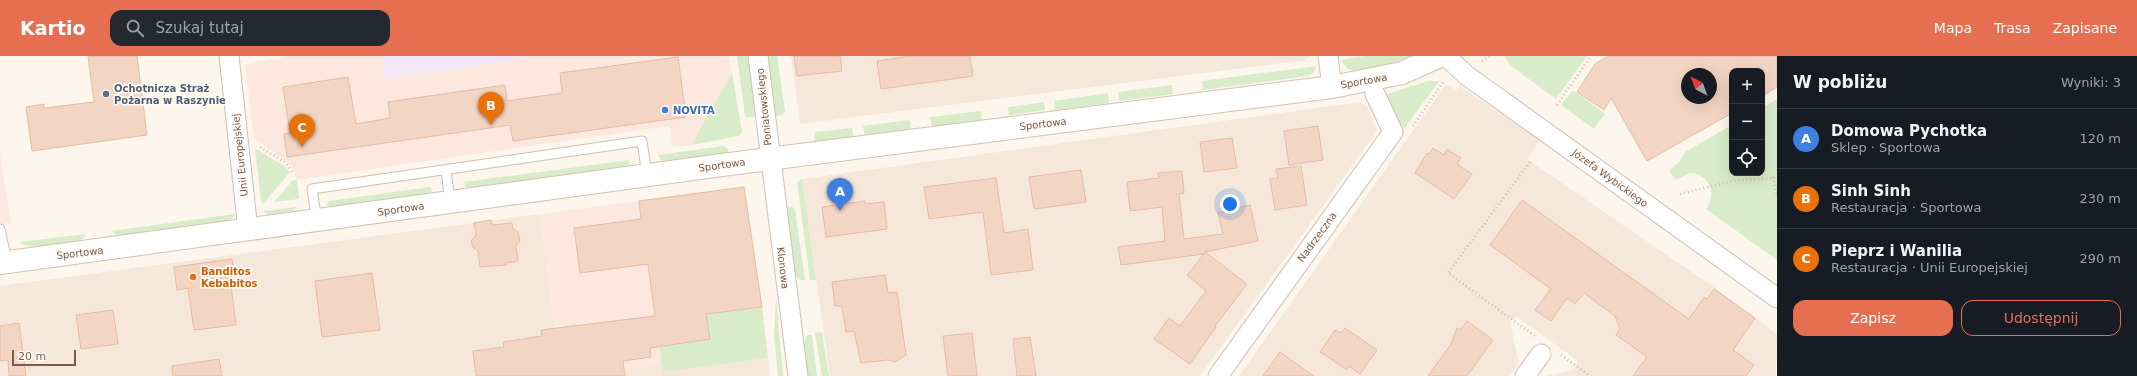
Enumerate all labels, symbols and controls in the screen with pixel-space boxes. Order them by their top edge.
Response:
search box [110,10,390,46]
text: Kartio [20,17,86,39]
icon: search [124,17,146,39]
text: Szukaj tutaj [156,19,244,37]
text: Mapa [1934,20,1972,36]
text: Trasa [1994,20,2031,36]
text: Zapisane [2053,20,2117,36]
street label: Poniatowskiego [754,68,774,146]
north arrow [1681,68,1717,104]
map controls [1729,68,1765,176]
button: + [1729,68,1765,104]
street label: Sportowa [1340,71,1388,91]
text: W pobliżu [1793,72,1887,92]
text: Wyniki: 3 [2061,75,2121,90]
place label: Ochotnicza Straż Pożarna w Raszynie [114,83,226,106]
marker: Ochotnicza Straż Pożarna w Raszynie [101,89,111,99]
pin: B [478,92,504,125]
button: − [1729,104,1765,140]
marker: NOVITA [660,105,670,115]
place label: NOVITA [673,105,715,116]
street label: Unii Europejskiej [230,113,250,197]
pin: C [289,114,315,147]
street label: Sportowa [1019,116,1067,132]
text: Domowa Pychotka [1831,122,1987,140]
text: A [1801,131,1811,146]
text: 120 m [2079,131,2121,146]
button: locate [1729,140,1765,176]
text: Sklep · Sportowa [1831,140,1941,155]
street label: Józefa Wybickiego [1569,146,1650,209]
street label: Sportowa [698,156,746,174]
pin: A [827,178,853,211]
text: Sinh Sinh [1831,182,1911,200]
text: B [1801,191,1811,206]
text: 230 m [2079,191,2121,206]
your location [1220,194,1240,214]
street label: Sportowa [377,200,425,218]
text: Restauracja · Sportowa [1831,200,1981,215]
street label: Nadrzeczna [1295,210,1339,264]
text: Pieprz i Wanilia [1831,242,1962,260]
street label: Sportowa [56,245,104,261]
street label: Klonowa [775,246,791,290]
text: C [1801,251,1811,266]
text: 290 m [2079,251,2121,266]
text: Restauracja · Unii Europejskiej [1831,260,2028,275]
place label: Banditos Kebabitos [201,266,257,289]
marker: Banditos Kebabitos [188,272,198,282]
button: Zapisz [1793,300,1953,336]
button: Udostępnij [1961,300,2121,336]
scale bar [12,348,76,367]
text: 20 m [18,350,46,363]

